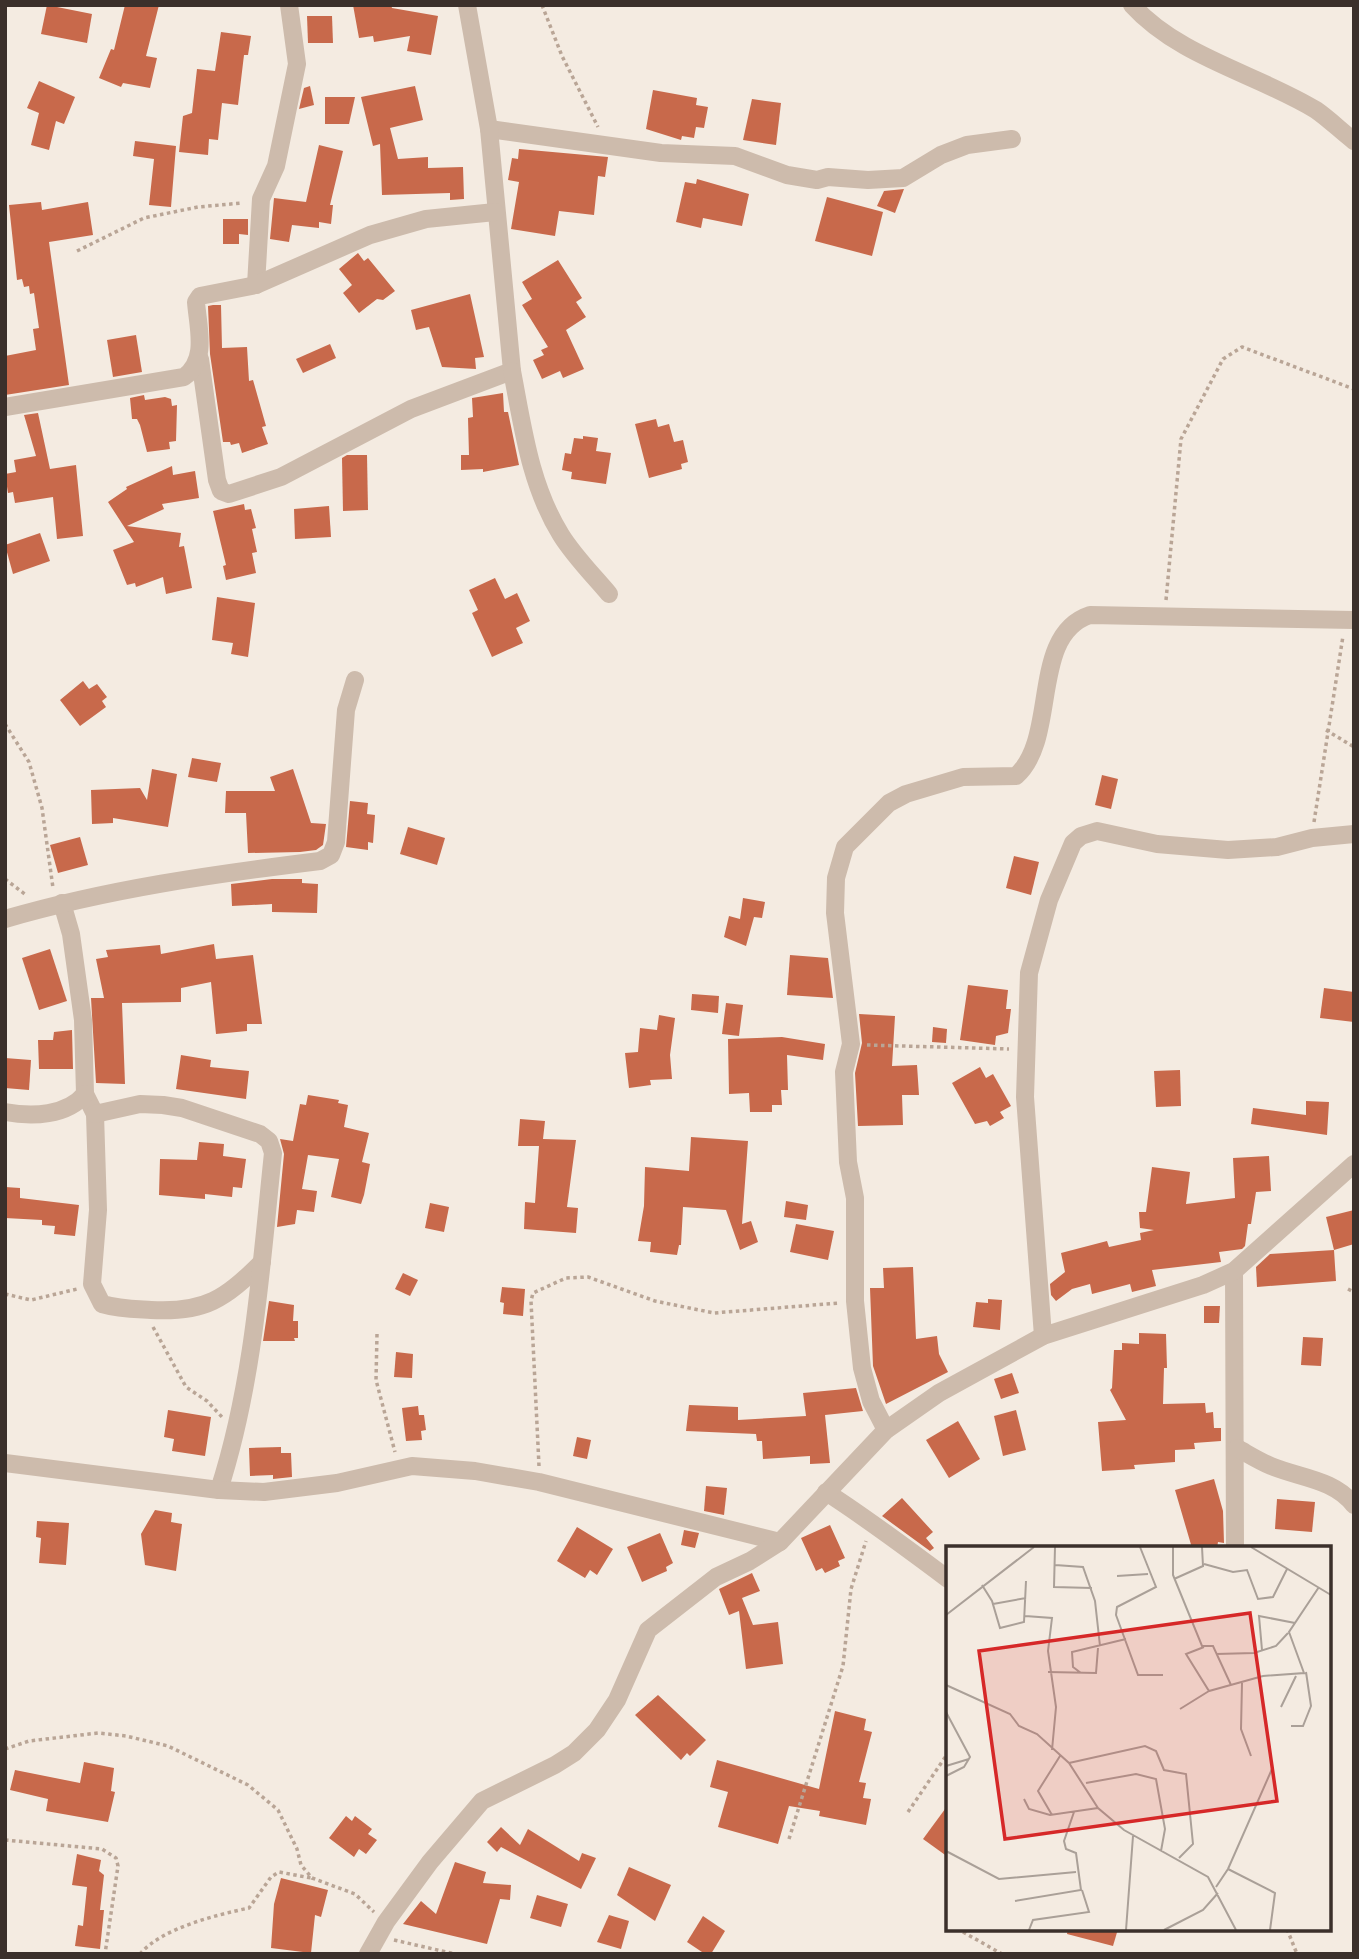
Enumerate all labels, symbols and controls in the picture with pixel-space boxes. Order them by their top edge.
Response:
inset map [946,1546,1331,1931]

